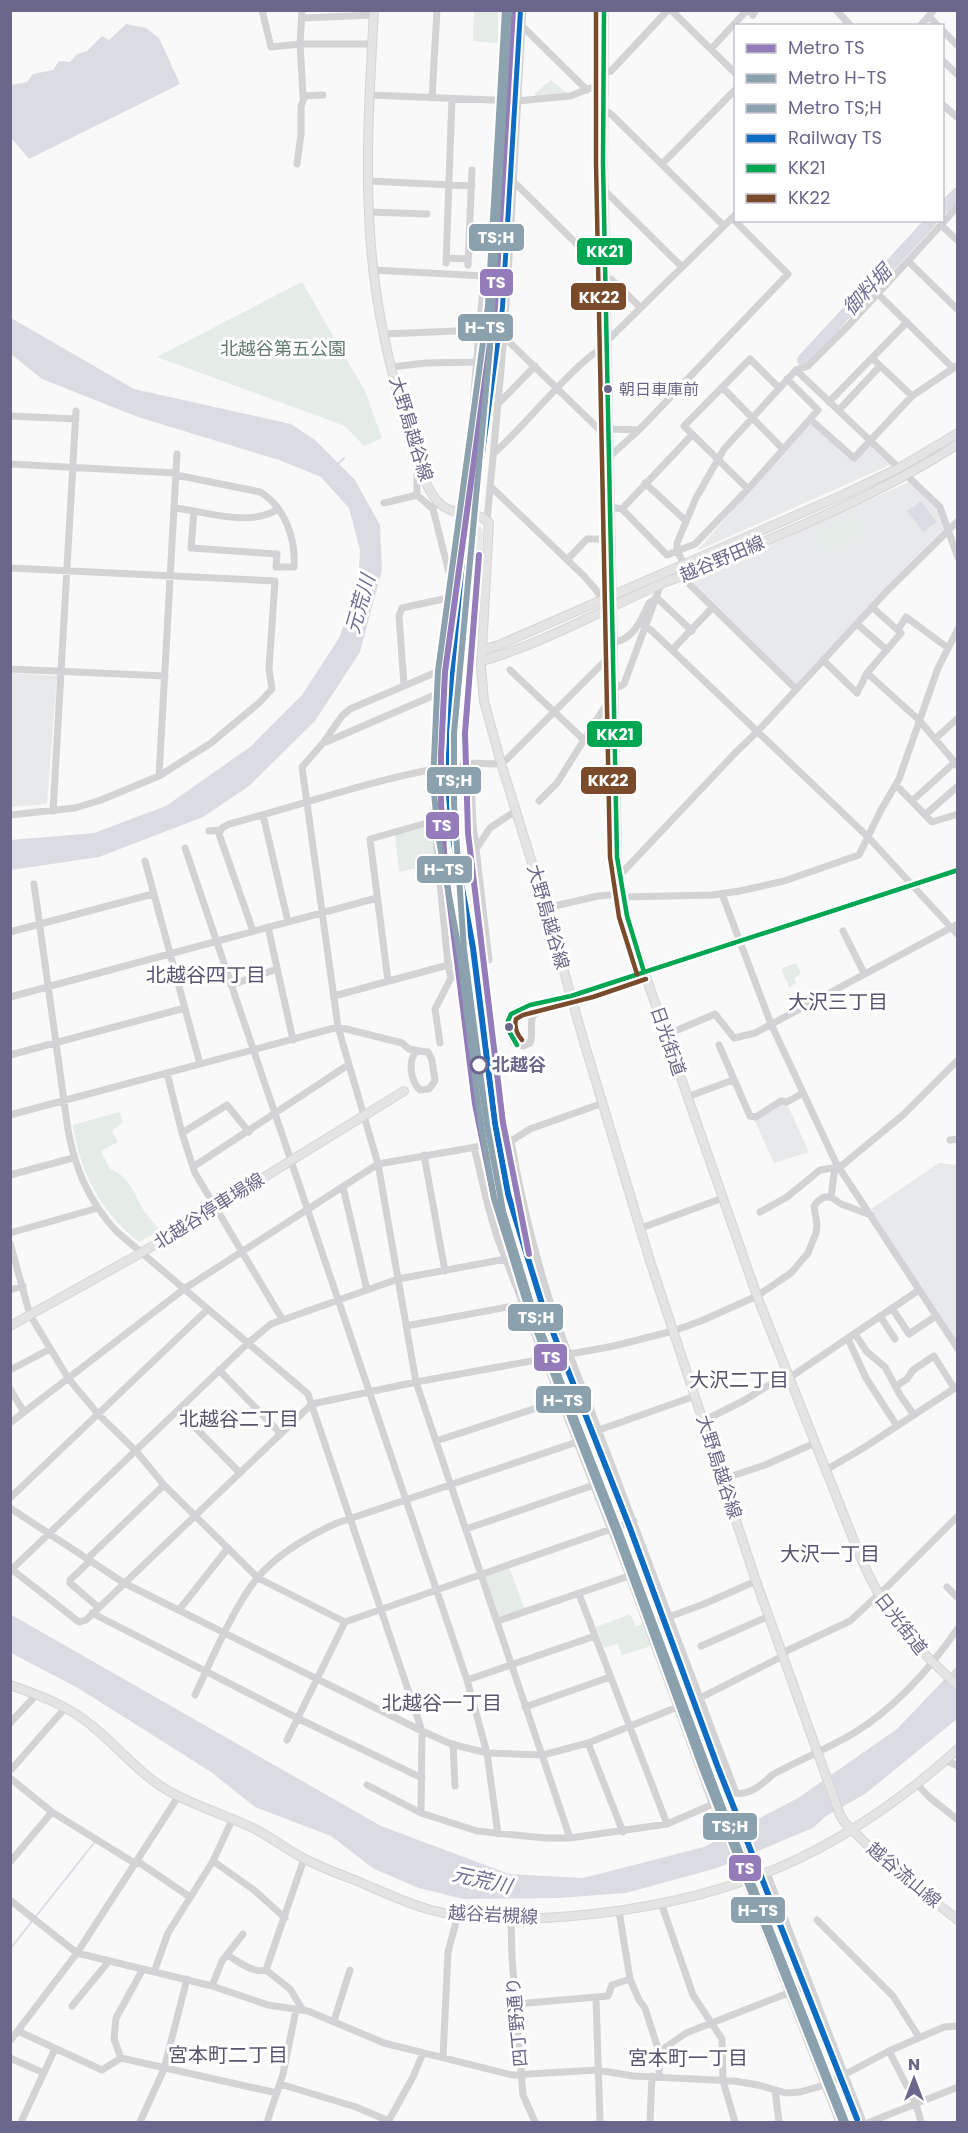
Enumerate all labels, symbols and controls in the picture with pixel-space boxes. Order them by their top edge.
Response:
legend [734,24,944,222]
text: Metro TS [788,35,865,60]
text: Metro H-TS [788,65,887,90]
text: Metro TS;H [788,95,882,120]
text: Railway TS [788,125,882,150]
text: KK21 [788,155,826,180]
text: KK22 [788,185,830,210]
line badge: TS;H [468,223,525,252]
text: TS;H [478,226,514,249]
line badge: KK21 [576,237,633,266]
text: KK21 [586,240,624,263]
water label: 御料堀 [836,256,900,321]
line badge: TS [479,268,514,297]
text: TS [486,271,506,294]
line badge: KK22 [570,282,627,311]
text: KK22 [579,286,619,309]
line badge: H-TS [457,313,514,342]
text: H-TS [465,316,505,339]
park label: 北越谷第五公園 [220,336,346,361]
street label: 大野島越谷線 [384,374,439,484]
place label: 朝日車庫前 [619,378,699,401]
marker: 朝日車庫前 [602,383,614,395]
street label: 越谷野田線 [675,529,768,588]
water label: 元荒川 [338,569,382,637]
line badge: KK21 [586,720,643,748]
text: KK21 [596,723,634,746]
line badge: TS;H [426,766,482,795]
line badge: KK22 [580,766,637,795]
text: TS;H [436,769,472,792]
text: KK22 [588,769,628,792]
line badge: TS [425,811,460,840]
text: TS [432,814,452,837]
line badge: H-TS [416,855,473,884]
text: H-TS [424,858,464,881]
street label: 大野島越谷線 [522,862,575,972]
district label: 北越谷四丁目 [146,961,266,989]
district label: 大沢三丁目 [788,988,888,1016]
street label: 日光街道 [645,1003,692,1079]
unlabelled marker [503,1021,515,1033]
place label: 北越谷 [492,1052,546,1077]
marker: 北越谷 [470,1056,488,1074]
street label: 北越谷停車場線 [149,1167,269,1255]
line badge: TS;H [507,1303,564,1332]
text: TS;H [518,1306,554,1329]
line badge: TS [533,1343,568,1372]
text: TS [541,1346,561,1369]
district label: 大沢二丁目 [689,1366,789,1394]
line badge: H-TS [535,1385,592,1414]
text: H-TS [543,1389,583,1412]
district label: 北越谷二丁目 [179,1405,299,1433]
street label: 大野島越谷線 [691,1412,748,1522]
district label: 大沢一丁目 [780,1540,880,1568]
street label: 日光街道 [869,1588,933,1660]
district label: 北越谷一丁目 [382,1689,502,1717]
line badge: TS;H [702,1812,758,1841]
text: TS;H [712,1815,748,1838]
street label: 越谷流山線 [862,1836,947,1913]
line badge: TS [728,1854,762,1882]
text: TS [735,1857,755,1880]
water label: 元荒川 [450,1860,516,1901]
line badge: H-TS [730,1896,786,1924]
text: H-TS [738,1899,778,1922]
street label: 越谷岩槻線 [447,1900,539,1929]
street label: 四丁野通り [500,1976,533,2068]
district label: 宮本町二丁目 [168,2041,288,2069]
district label: 宮本町一丁目 [628,2044,748,2072]
north arrow [884,2049,944,2109]
text: N [908,2053,920,2076]

